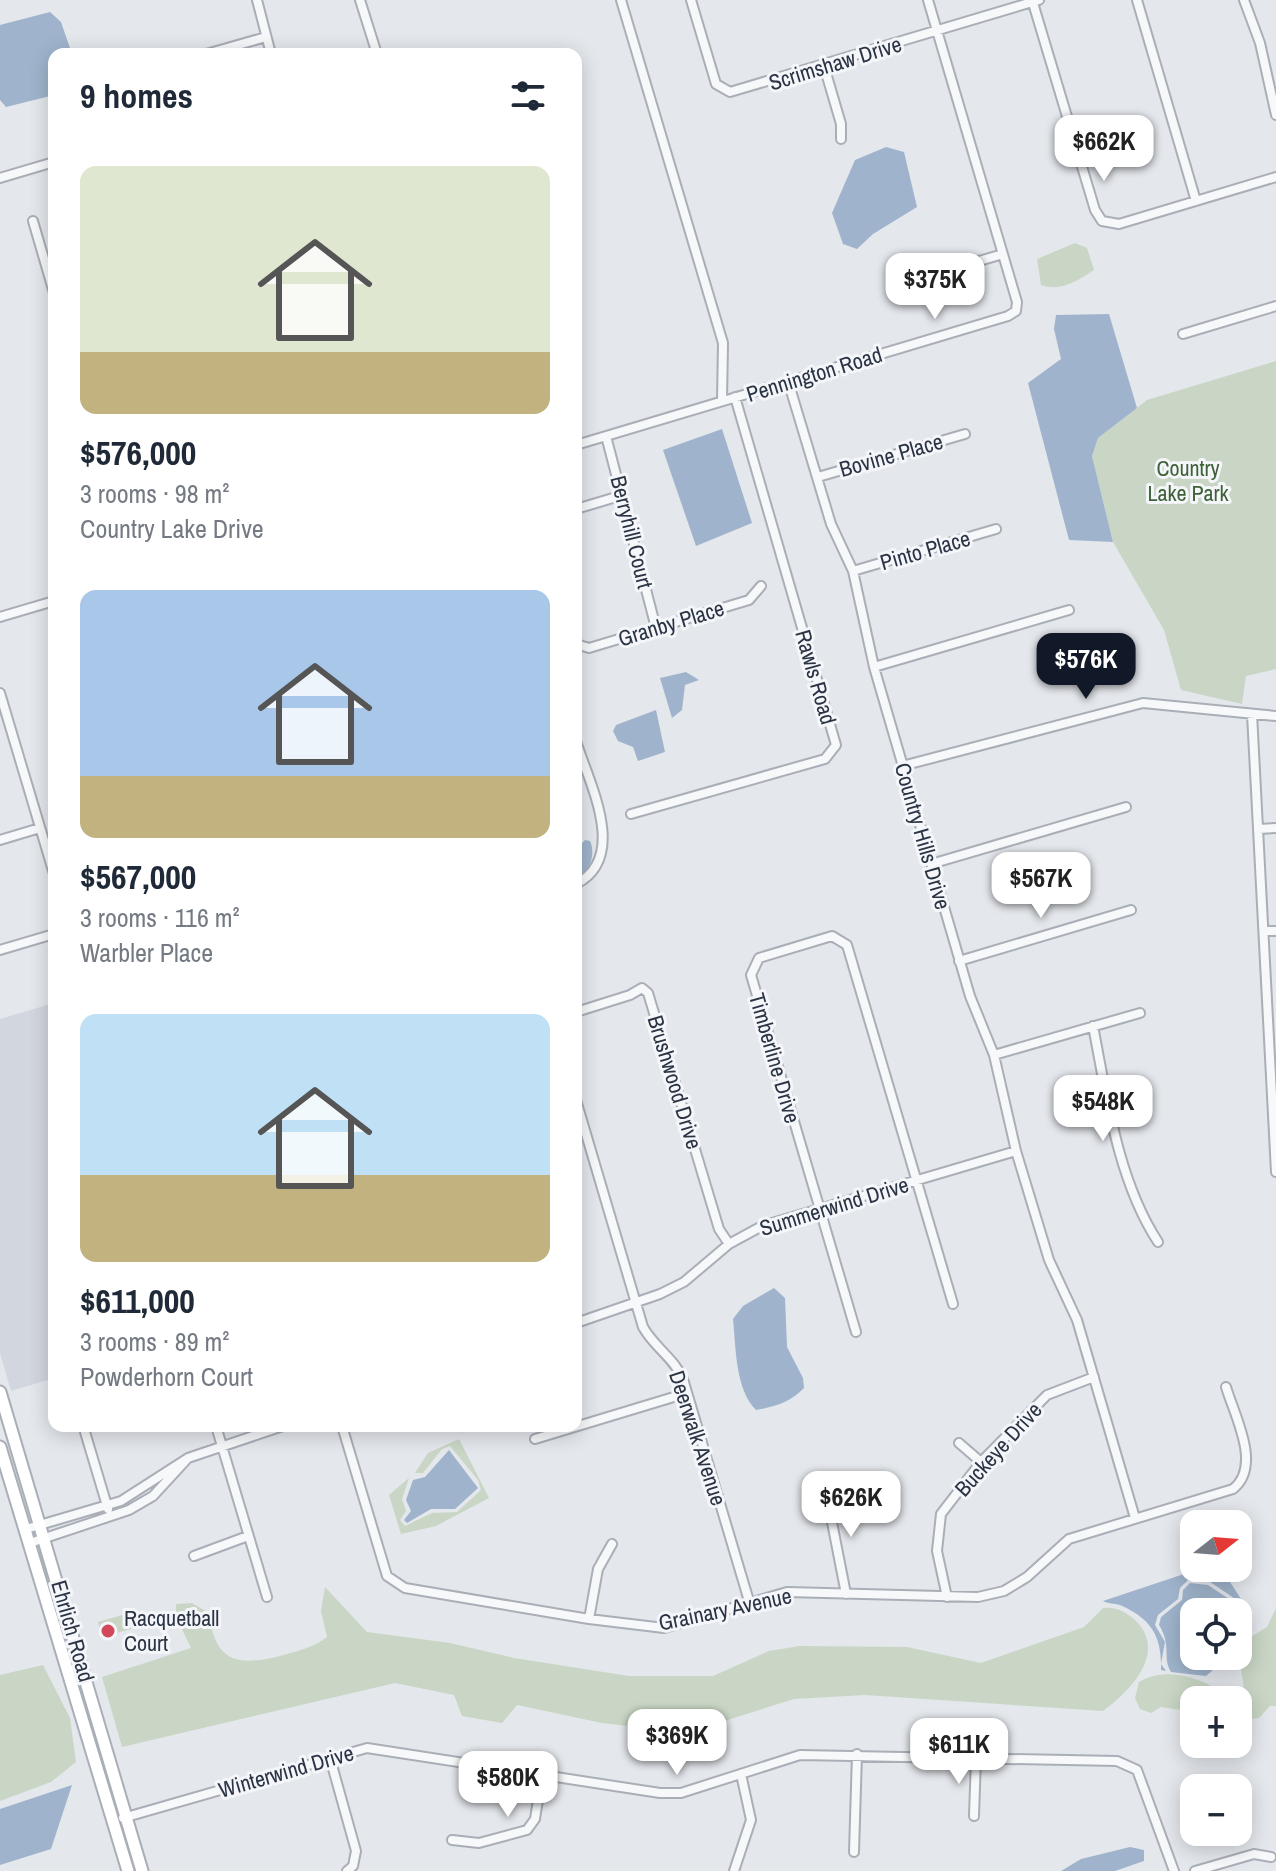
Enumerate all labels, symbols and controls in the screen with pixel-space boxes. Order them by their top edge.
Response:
street label: Scrimshaw Drive [765,29,905,97]
text: 9 homes [80,73,193,119]
icon: filters [506,74,550,118]
pin: $662K [1048,115,1160,183]
text: $662K [1073,123,1135,158]
icon: home [243,218,387,362]
pin: $375K [879,253,991,321]
text: $375K [904,261,966,296]
street label: Pennington Road [742,339,886,409]
street label: Bovine Place [836,426,946,484]
text: $576,000 [80,430,196,476]
park label: Country Lake Park [1147,453,1230,508]
street label: Berryhill Court [604,472,660,592]
text: 3 rooms · 98 m² [80,476,229,511]
text: Country Lake Drive [80,511,264,546]
street label: Pinto Place [877,523,973,577]
street label: Granby Place [614,593,728,653]
street label: Rawls Road [788,626,844,728]
pin: $576K [1030,633,1142,701]
text: $576K [1055,641,1117,676]
icon: home [243,642,387,786]
street label: Country Hills Drive [888,759,958,913]
pin: $567K [985,852,1097,920]
text: $567,000 [80,854,196,900]
text: $567K [1010,860,1072,895]
text: 3 rooms · 116 m² [80,900,240,935]
text: Warbler Place [80,935,213,970]
street label: Timberline Drive [742,989,808,1127]
street label: Brushwood Drive [640,1011,710,1153]
icon: home [243,1066,387,1210]
pin: $548K [1047,1075,1159,1143]
text: $548K [1072,1083,1134,1118]
street label: Summerwind Drive [756,1169,912,1243]
text: $611,000 [80,1278,195,1324]
text: 3 rooms · 89 m² [80,1324,229,1359]
text: Powderhorn Court [80,1359,253,1394]
street label: Deerwalk Avenue [662,1367,734,1509]
street label: Buckeye Drive [948,1395,1048,1503]
pin: $626K [795,1471,907,1539]
text: $626K [820,1479,882,1514]
north arrow [1180,1510,1252,1582]
map controls [1180,1510,1252,1846]
street label: Ehrlich Road [44,1577,102,1685]
street label: Grainary Avenue [656,1580,794,1638]
button: locate [1180,1598,1252,1670]
place label: Racquetball Court [124,1603,219,1658]
marker: Racquetball Court [99,1622,117,1640]
button: + [1180,1686,1252,1758]
pin: $369K [621,1709,733,1777]
text: $369K [646,1717,708,1752]
pin: $611K [903,1718,1015,1786]
text: $611K [928,1726,990,1761]
street label: Winterwind Drive [215,1737,357,1805]
pin: $580K [452,1751,564,1819]
text: $580K [477,1759,539,1794]
button: − [1180,1774,1252,1846]

